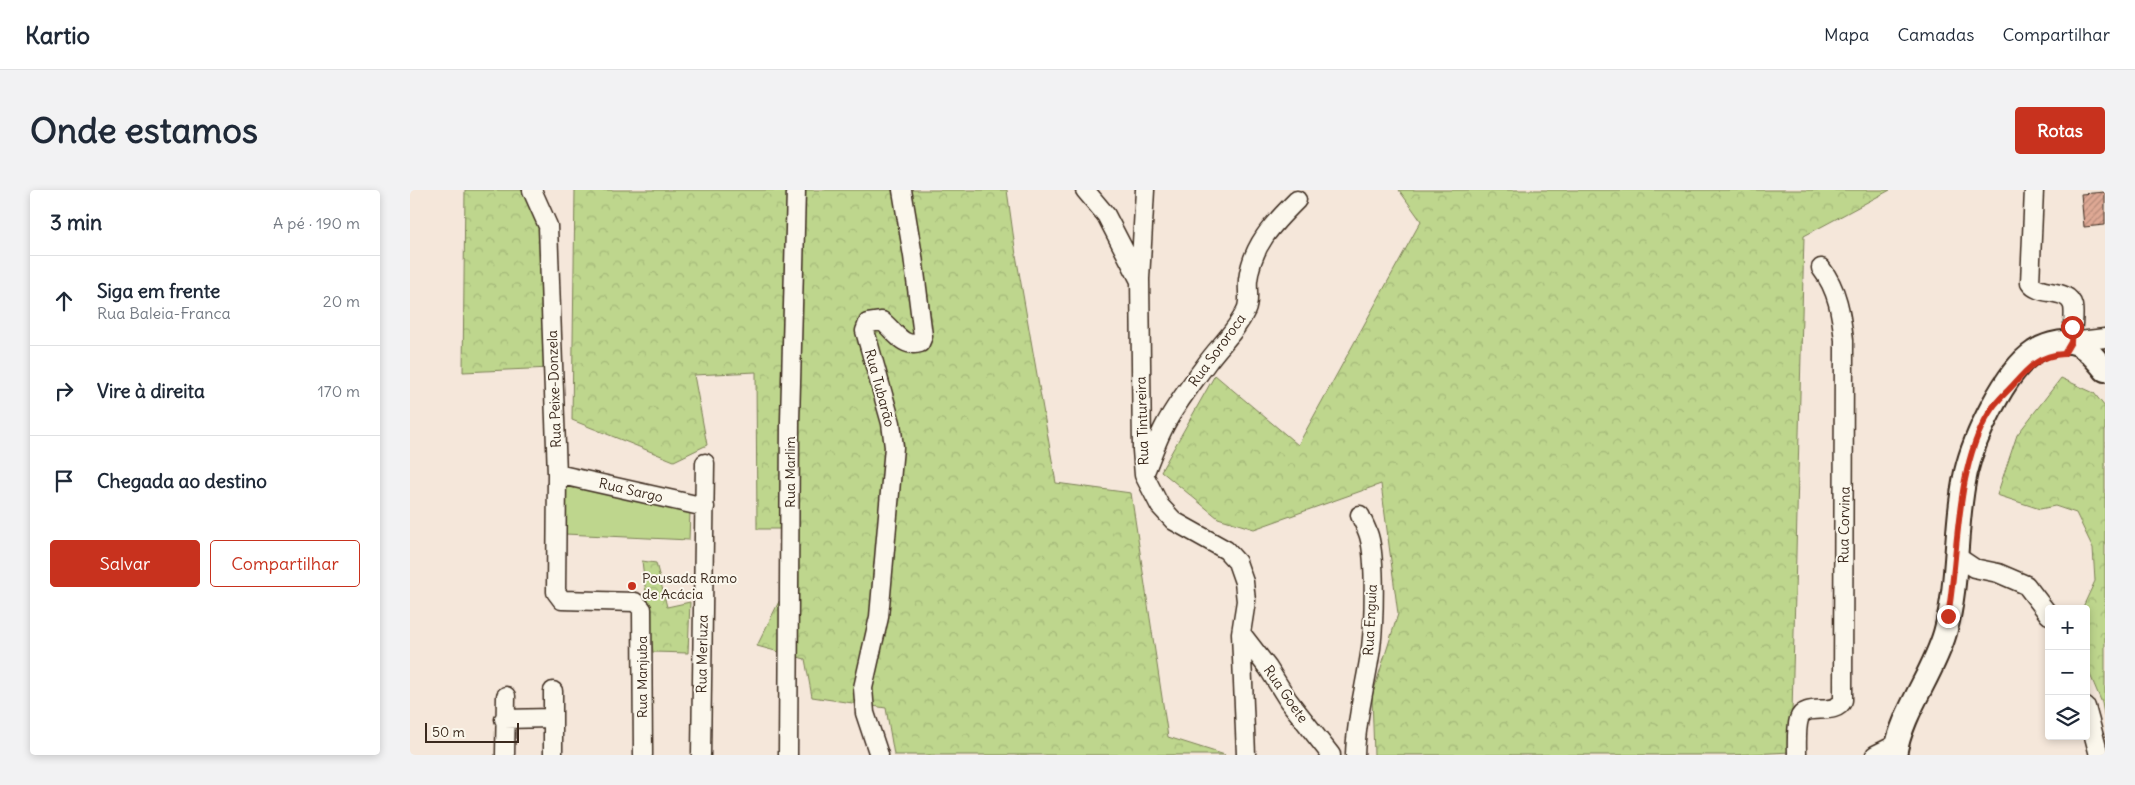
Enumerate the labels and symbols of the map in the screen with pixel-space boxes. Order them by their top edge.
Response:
street label: Rua Sororoca [1184,310,1250,390]
route start [2061,316,2084,339]
street label: Rua Peixe-Donzela [543,330,565,448]
street label: Rua Tubarão [861,347,899,429]
street label: Rua Tintureira [1131,376,1153,466]
street label: Rua Marlim [781,436,799,508]
street label: Rua Sargo [597,474,665,506]
street label: Rua Corvina [1834,486,1854,564]
place label: Pousada Ramo de Acácia [642,569,737,603]
marker: Pousada Ramo de Acácia [626,580,638,592]
street label: Rua Enguia [1359,584,1381,656]
route end [1937,605,1960,628]
street label: Rua Merluza [692,615,712,693]
street label: Rua Manjuba [633,636,651,718]
street label: Rua Goete [1260,662,1312,726]
scale bar [425,720,519,743]

